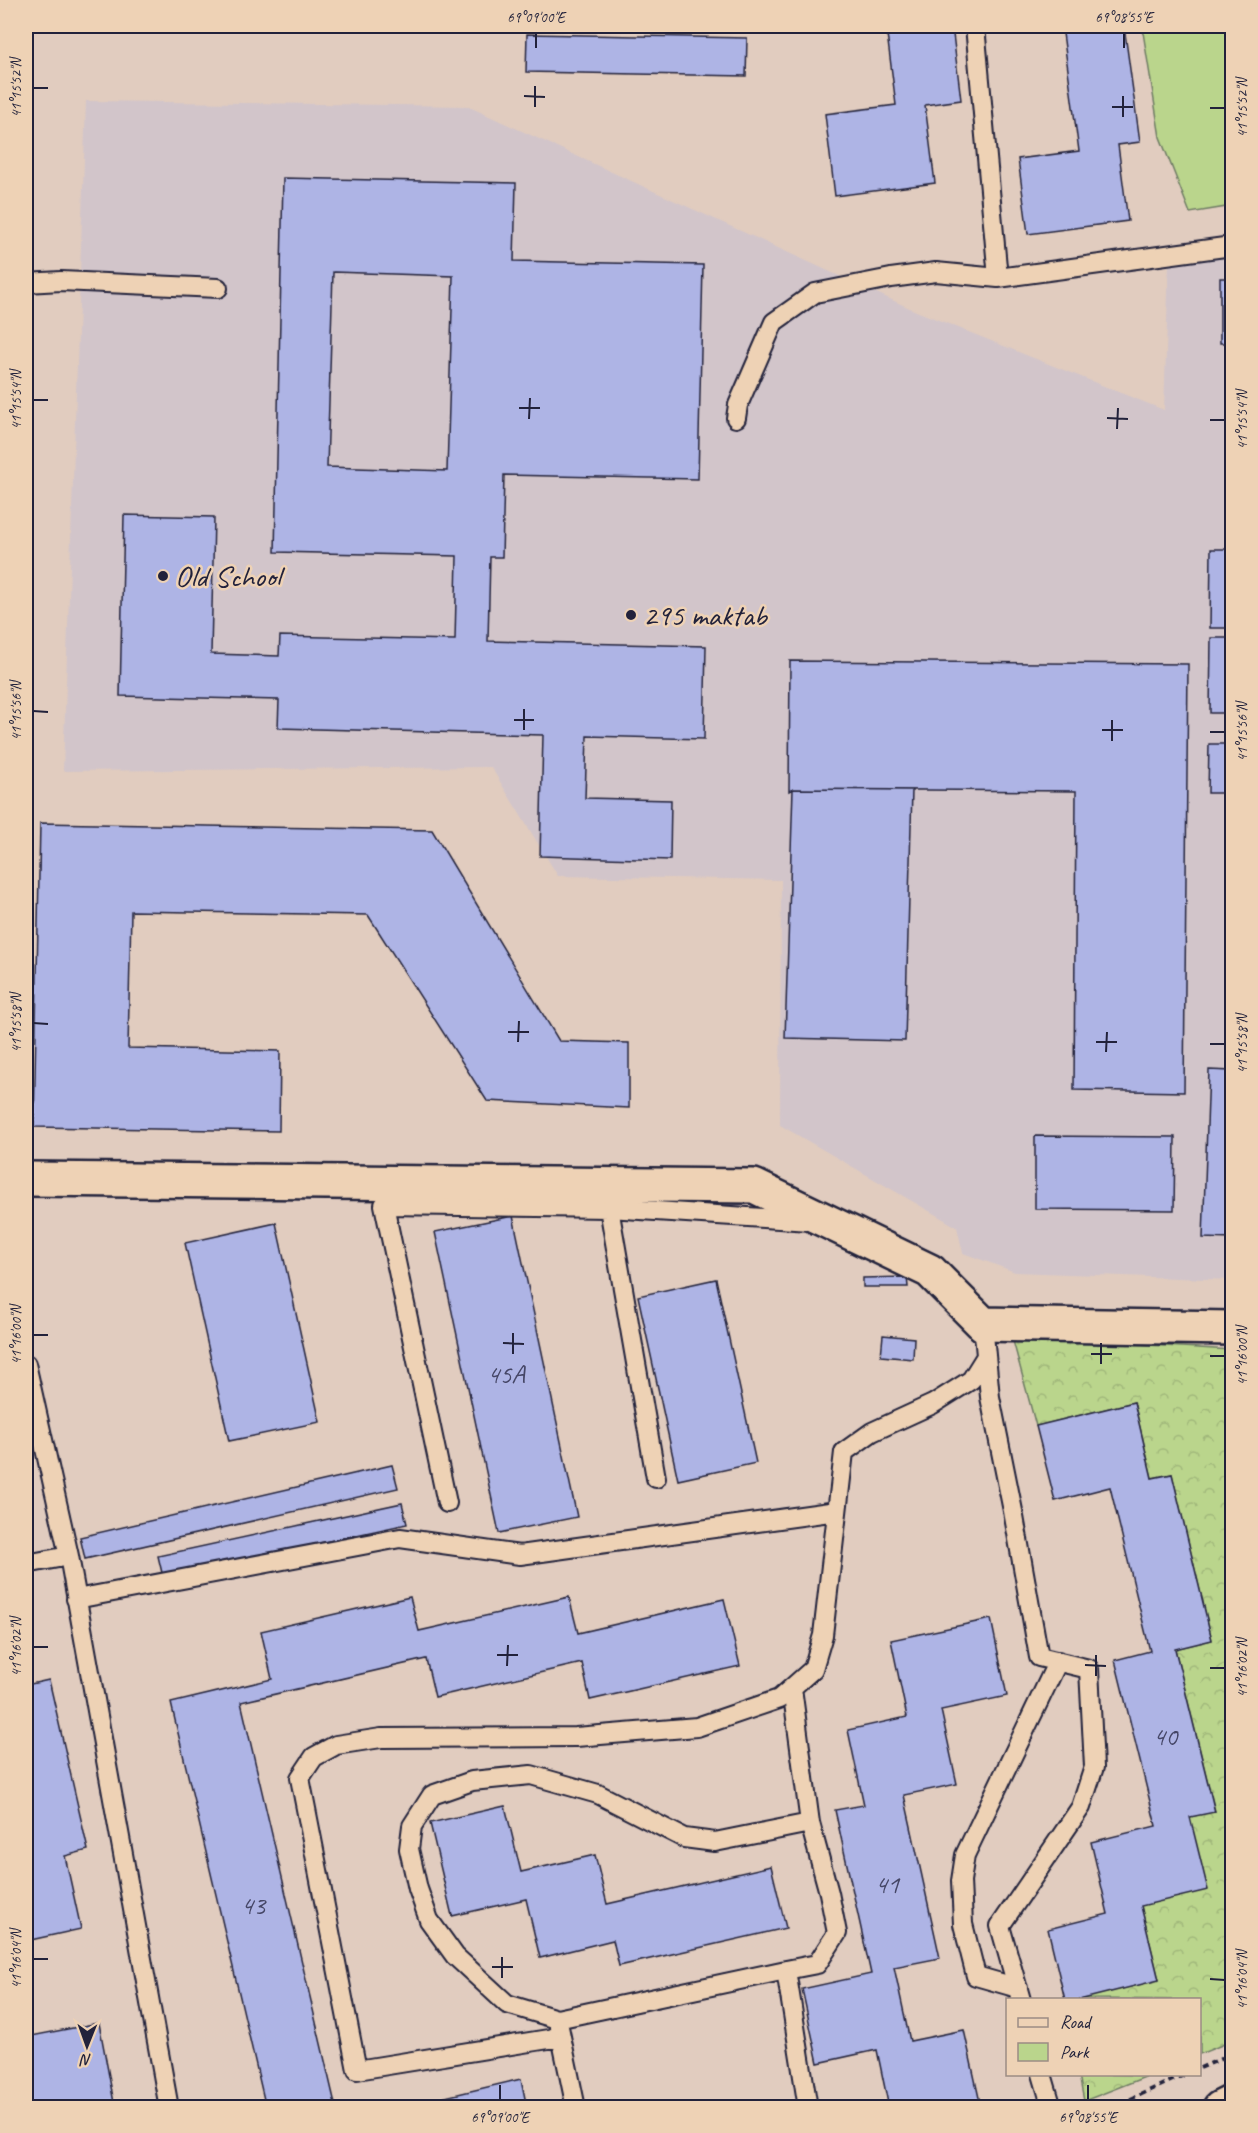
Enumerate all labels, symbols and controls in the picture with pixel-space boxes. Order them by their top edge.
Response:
text: 69°09'00"E [507,8,567,27]
text: 69°08'55"E [1095,8,1155,27]
text: 41°15'52"N [7,55,26,118]
text: 41°15'52"N [1233,75,1252,138]
text: 41°15'54"N [7,367,26,430]
text: 41°15'54"N [1233,387,1252,450]
place label: Old School [175,557,285,595]
marker: Old School [156,569,170,583]
place label: 295 maktab [643,596,769,634]
marker: 295 maktab [624,608,638,622]
text: 41°15'56"N [7,678,26,741]
text: 41°15'56"N [1233,699,1252,762]
text: 41°15'58"N [7,990,26,1053]
text: 41°15'58"N [1233,1011,1252,1074]
text: 41°16'00"N [7,1302,26,1365]
text: 41°16'00"N [1233,1323,1252,1386]
house number: 45А [487,1357,526,1391]
text: 41°16'02"N [7,1614,26,1677]
text: 41°16'02"N [1233,1635,1252,1698]
house number: 40 [1153,1719,1179,1753]
house number: 41 [875,1867,901,1901]
house number: 43 [241,1888,267,1922]
text: 41°16'04"N [7,1926,26,1989]
text: 41°16'04"N [1233,1947,1252,2010]
legend [1006,1998,1201,2076]
text: Road [1060,2011,1093,2033]
north arrow [57,2016,117,2076]
text: Park [1060,2041,1090,2063]
text: N [79,2050,92,2070]
text: 69°09'00"E [471,2108,531,2127]
text: 69°08'55"E [1059,2108,1119,2127]

